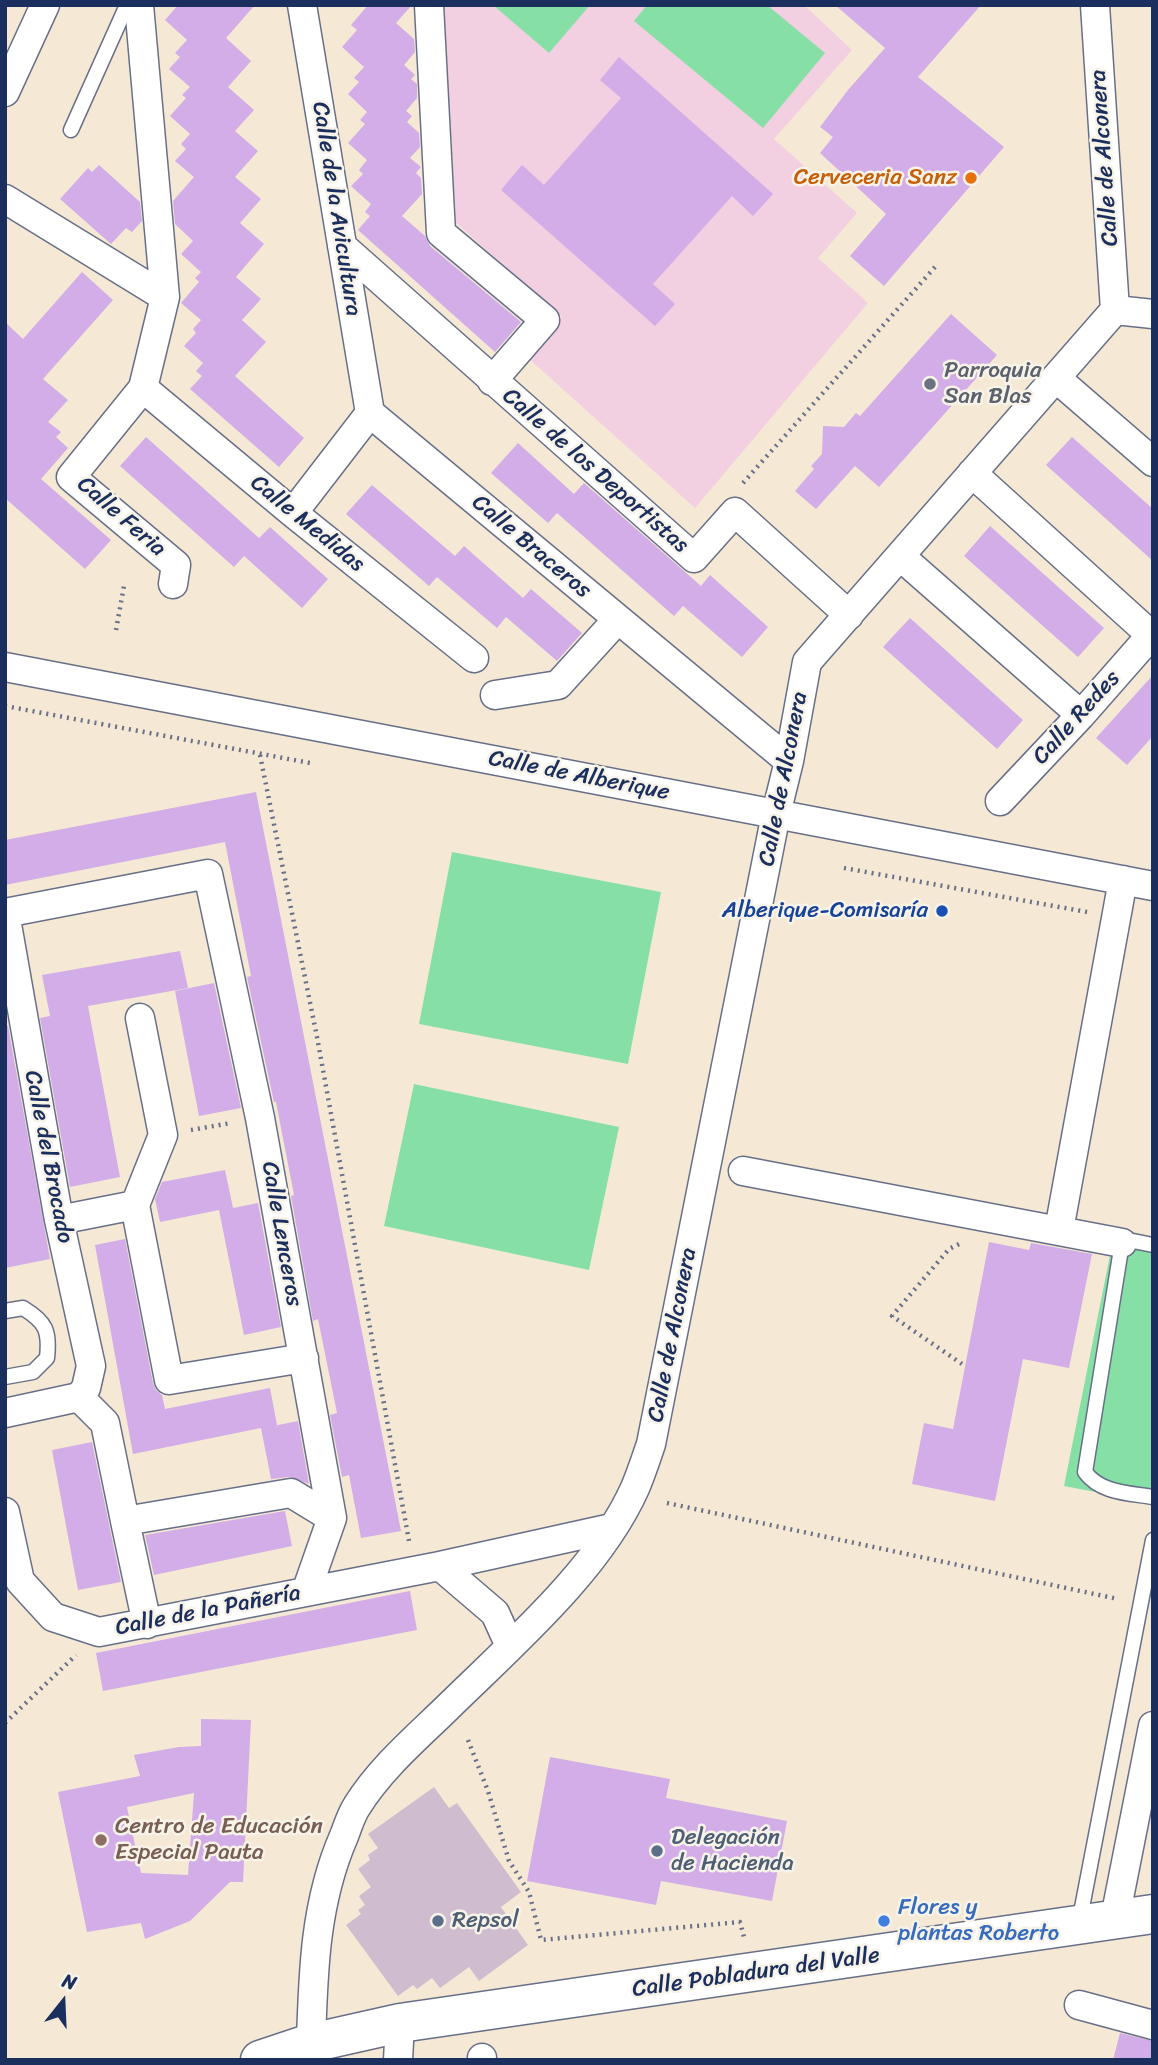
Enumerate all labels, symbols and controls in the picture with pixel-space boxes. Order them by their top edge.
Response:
street label: Calle de Alconera [1085,69,1125,247]
street label: Calle de la Avicultura [305,100,367,318]
place label: Cerveceria Sanz [794,164,957,192]
marker: Cerveceria Sanz [963,170,979,186]
place label: Parroquia San Blas [944,357,1041,411]
marker: Parroquia San Blas [922,376,938,392]
street label: Calle de los Deportistas [496,383,694,559]
street label: Calle Medidas [244,470,370,578]
street label: Calle Feria [71,471,171,563]
street label: Calle Braceros [466,489,596,605]
street label: Calle Redes [1028,665,1126,771]
street label: Calle de Alconera [754,690,814,868]
street label: Calle de Alberique [486,745,672,807]
place label: Alberique-Comisaría [722,897,928,925]
marker: Alberique-Comisaría [934,903,950,919]
street label: Calle del Brocado [18,1068,78,1246]
street label: Calle Lenceros [255,1160,307,1308]
street label: Calle de Alconera [643,1246,703,1424]
street label: Calle de la Pañería [113,1580,303,1642]
place label: Centro de Educación Especial Pauta [115,1813,323,1867]
place label: Delegación de Hacienda [671,1824,794,1878]
marker: Centro de Educación Especial Pauta [93,1832,109,1848]
marker: Delegación de Hacienda [649,1843,665,1859]
place label: Flores y plantas Roberto [898,1894,1059,1948]
place label: Repsol [452,1907,519,1935]
marker: Repsol [430,1913,446,1929]
marker: Flores y plantas Roberto [876,1913,892,1929]
street label: Calle Pobladura del Valle [630,1942,882,2004]
text: N [58,1964,81,1999]
north arrow [28,1967,98,2037]

